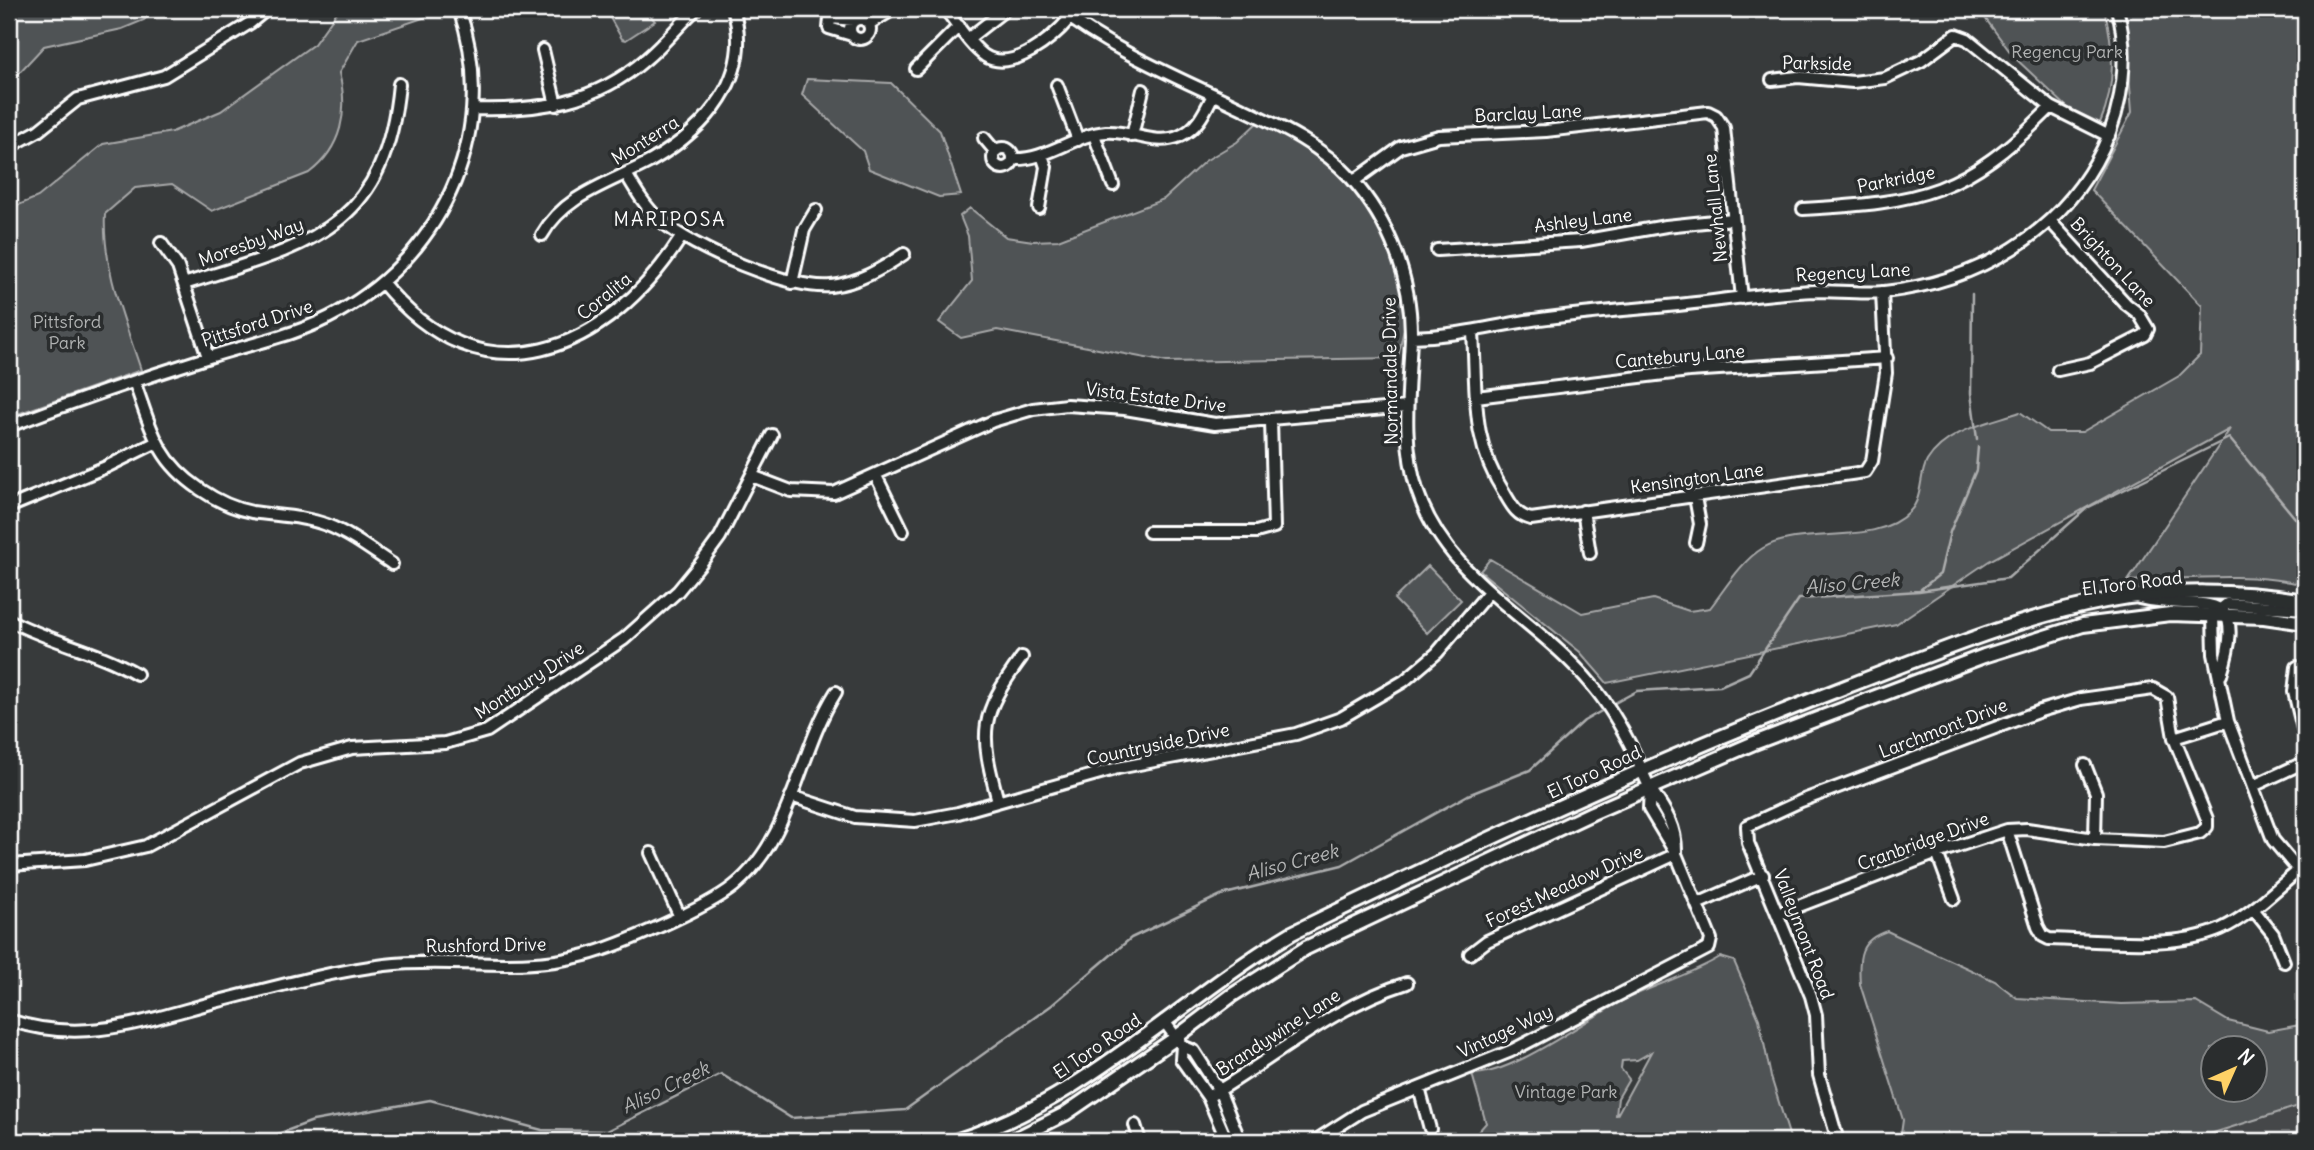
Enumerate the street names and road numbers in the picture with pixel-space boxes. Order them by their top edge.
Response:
street label: Parkside [1782,51,1852,75]
street label: Barclay Lane [1474,99,1582,127]
street label: Monterra [607,110,683,170]
street label: Newhall Lane [1698,152,1732,264]
street label: Parkridge [1855,160,1937,198]
street label: Ashley Lane [1533,203,1633,237]
street label: Moresby Way [195,212,307,272]
street label: Brighton Lane [2066,212,2160,312]
street label: Regency Lane [1795,258,1911,286]
street label: Coralita [572,267,636,325]
street label: Pittsford Drive [199,294,315,352]
street label: Normandale Drive [1377,297,1403,445]
street label: Cantebury Lane [1614,339,1746,373]
street label: Vista Estate Drive [1084,377,1228,417]
street label: Kensington Lane [1629,457,1765,499]
street label: El Toro Road [2080,565,2184,601]
street label: Montbury Drive [470,636,588,724]
street label: Larchmont Drive [1876,693,2010,763]
street label: Countryside Drive [1084,718,1232,770]
street label: El Toro Road [1543,740,1645,804]
street label: Cranbridge Drive [1854,807,1992,875]
street label: Forest Meadow Drive [1482,840,1646,932]
street label: Valleymont Road [1769,866,1840,1003]
street label: Rushford Drive [425,932,547,958]
street label: Brandywine Lane [1212,983,1344,1081]
street label: Vintage Way [1454,999,1556,1063]
street label: El Toro Road [1049,1008,1146,1084]

